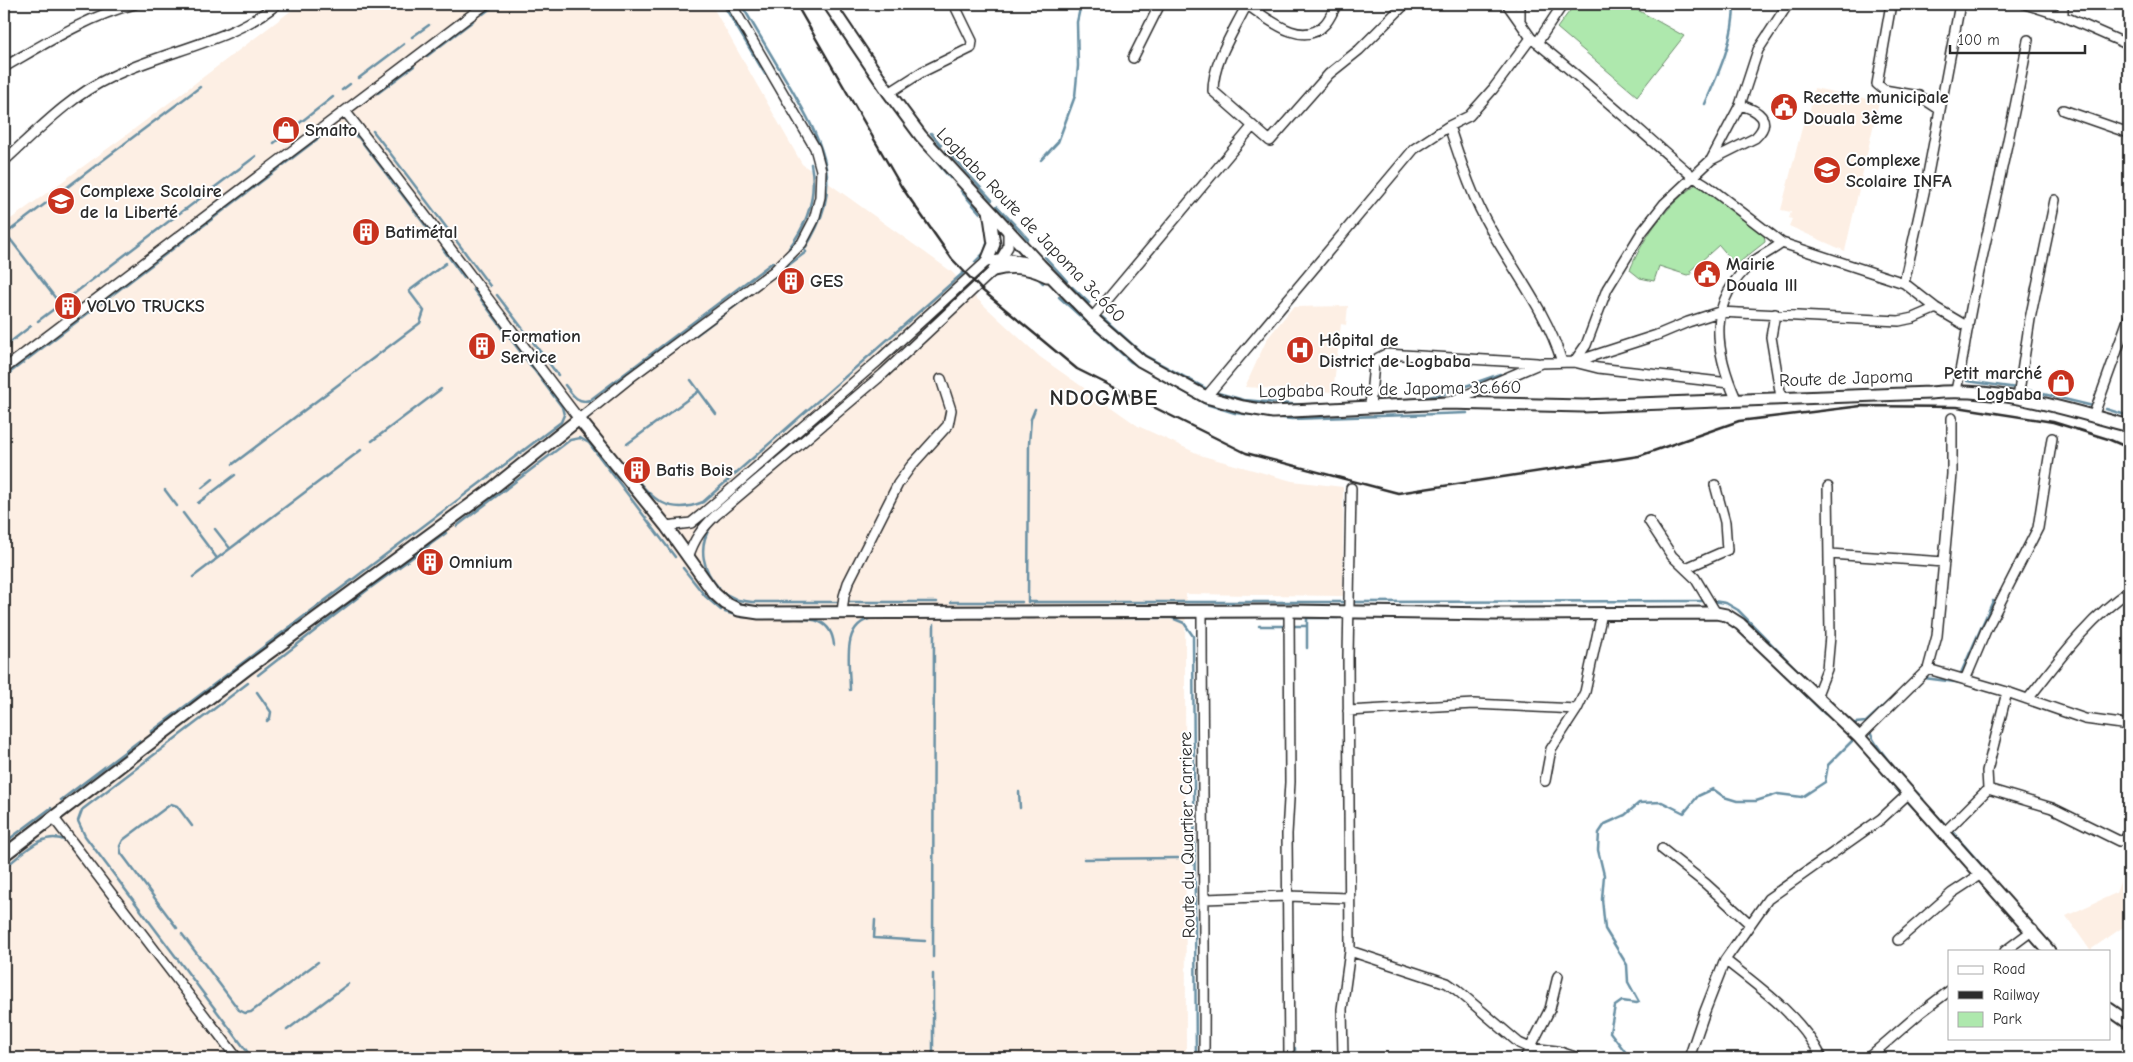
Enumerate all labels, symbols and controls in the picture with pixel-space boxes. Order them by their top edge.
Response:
scale bar [1950,22,2086,54]
text: 100 m [1958,31,2000,49]
place label: Recette municipale Douala 3ème [1803,87,1949,129]
public building icon: Recette municipale Douala 3ème [1769,92,1799,122]
shop icon: Smalto [271,115,301,145]
place label: Smalto [305,120,357,141]
street label: Logbaba Route de Japoma 3c.660 [932,124,1129,327]
place label: Complexe Scolaire INFA [1846,150,1952,192]
school or university icon: Complexe Scolaire INFA [1812,155,1842,185]
place label: Complexe Scolaire de la Liberté [80,181,222,223]
school or university icon: Complexe Scolaire de la Liberté [46,186,76,216]
building icon: Batimétal [351,217,381,247]
place label: Batimétal [385,222,457,243]
place label: Mairie Douala lll [1726,254,1798,296]
public building icon: Mairie Douala lll [1692,259,1722,289]
building icon: GES [776,266,806,296]
place label: GES [810,271,843,292]
building icon: VOLVO TRUCKS [53,291,83,321]
place label: VOLVO TRUCKS [87,296,205,317]
place label: Formation Service [501,326,581,368]
place label: Hôpital de District de Logbaba [1319,330,1471,372]
building icon: Formation Service [467,331,497,361]
hospital icon: Hôpital de District de Logbaba [1285,335,1315,365]
place label: Petit marché Logbaba [1944,363,2042,405]
street label: Route de Japoma [1779,366,1913,391]
shop icon: Petit marché Logbaba [2046,368,2076,398]
street label: Logbaba Route de Japoma 3c.660 [1258,377,1522,402]
district label: NDOGMBE [1050,385,1158,411]
building icon: Batis Bois [622,455,652,485]
place label: Batis Bois [656,460,733,481]
building icon: Omnium [415,547,445,577]
place label: Omnium [449,552,513,573]
street label: Route du Quartier Carriere [1175,731,1200,939]
legend [1948,950,2110,1040]
text: Road [1993,960,2025,978]
text: Railway [1993,986,2040,1004]
text: Park [1993,1010,2022,1028]

